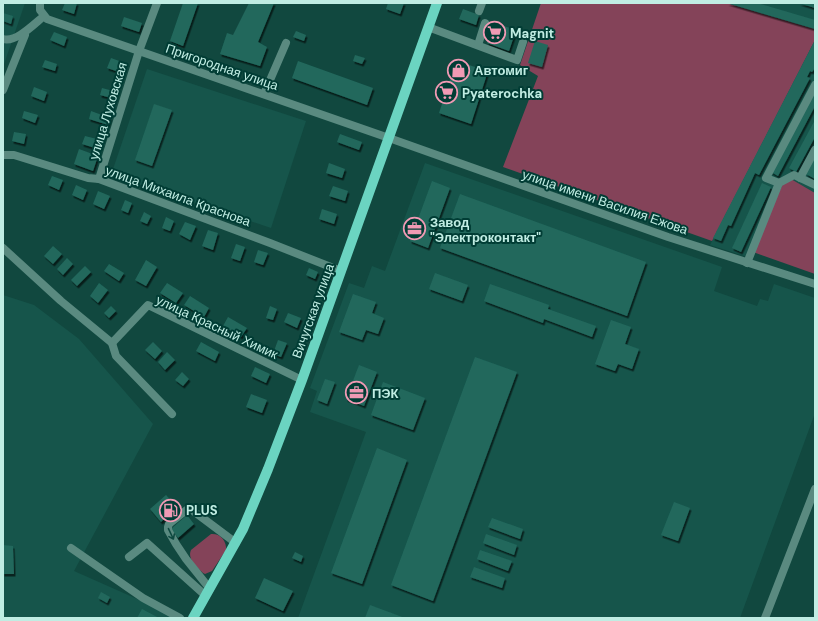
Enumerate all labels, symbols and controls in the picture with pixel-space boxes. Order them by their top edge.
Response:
supermarket icon: Magnit [481,20,507,46]
place label: Magnit [510,25,554,42]
street label: Пригородная улица [163,40,281,94]
shop icon: Автомиг [446,57,472,83]
street label: улица Луховская [85,60,131,162]
place label: Автомиг [474,62,529,79]
supermarket icon: Pyaterochka [434,80,460,106]
place label: Pyaterochka [462,85,542,102]
street label: улица Михаила Краснова [103,162,254,230]
street label: улица имени Василия Ежова [520,166,691,239]
place label: Завод "Электроконтакт" [430,214,541,246]
office icon: Завод "Электроконтакт" [401,216,427,242]
street label: Вичугская улица [288,261,338,361]
street label: улица Красный Химик [153,291,281,363]
office icon: ПЭК [344,380,370,406]
place label: ПЭК [372,385,399,402]
fuel station icon: PLUS [158,497,184,523]
place label: PLUS [186,502,218,519]
one-way arrow [168,528,175,540]

